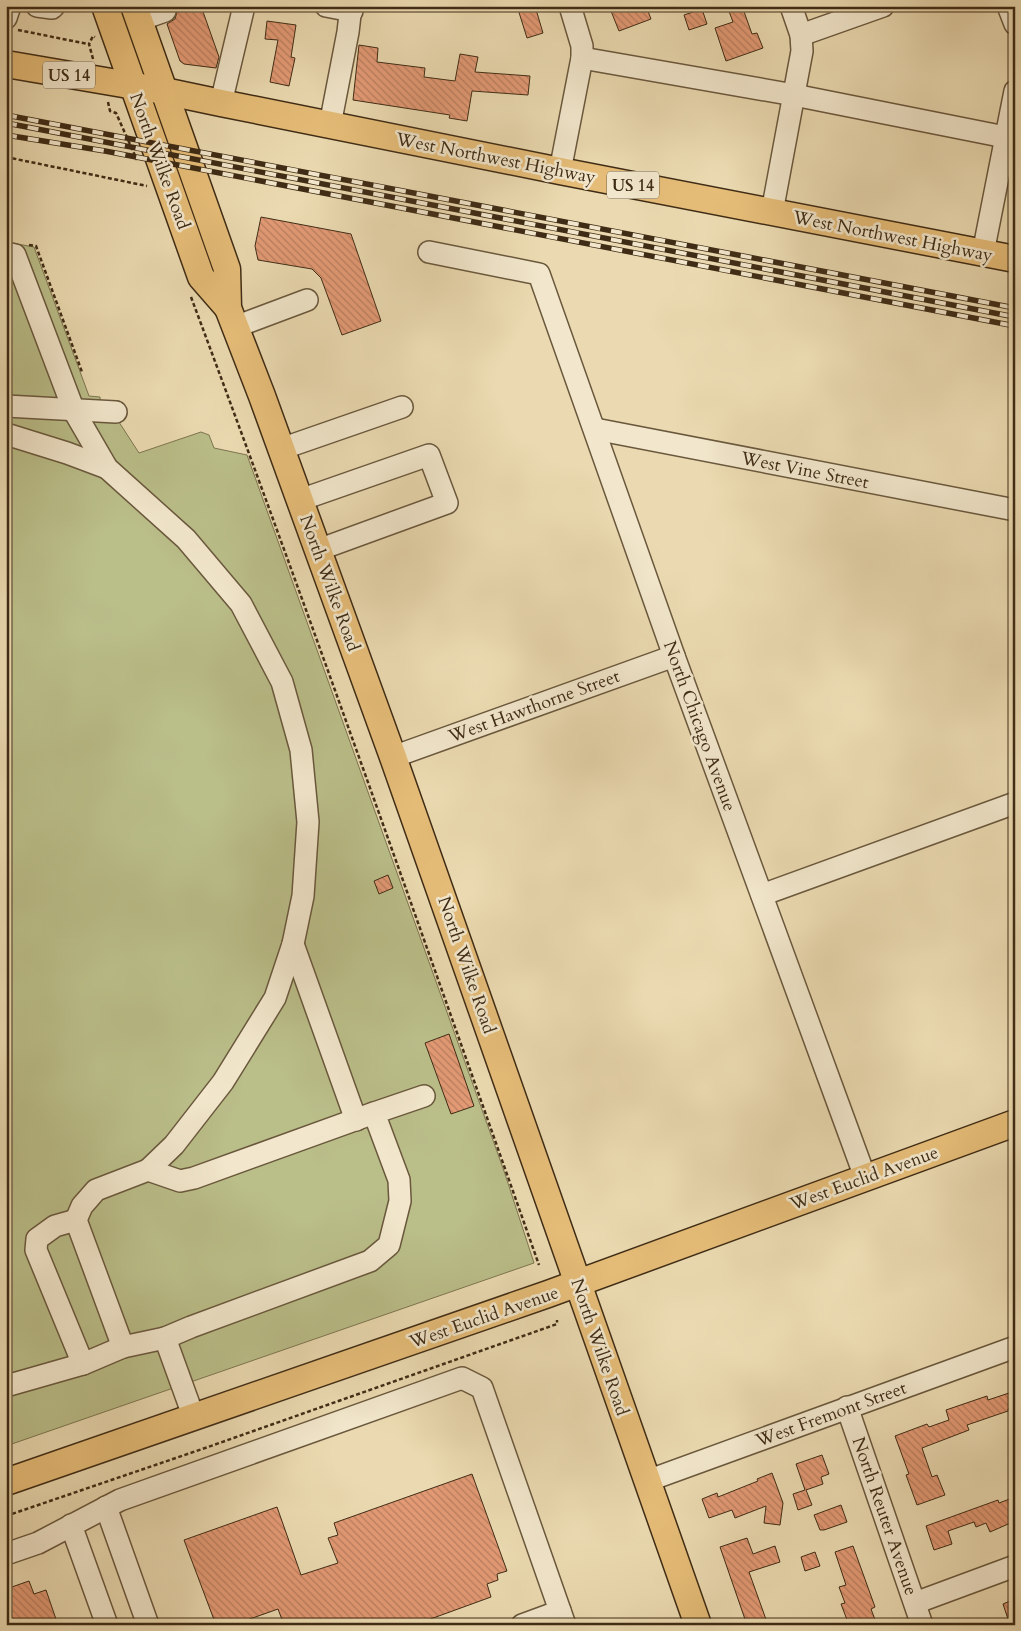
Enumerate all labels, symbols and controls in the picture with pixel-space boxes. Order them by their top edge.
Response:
road number: US 14 [43,62,95,88]
street label: North Wilke Road [123,89,196,233]
street label: West Northwest Highway [393,127,598,190]
road number: US 14 [607,172,659,198]
street label: West Northwest Highway [790,205,995,268]
street label: West Vine Street [738,446,871,495]
street label: North Wilke Road [293,511,366,655]
street label: North Chicago Avenue [657,637,742,815]
street label: West Hawthorne Street [444,664,623,749]
street label: North Wilke Road [431,893,502,1038]
street label: West Euclid Avenue [786,1140,942,1217]
street label: North Wilke Road [564,1275,635,1420]
street label: West Euclid Avenue [405,1280,562,1355]
street label: West Fremont Street [751,1375,910,1454]
street label: North Reuter Avenue [846,1434,923,1599]

